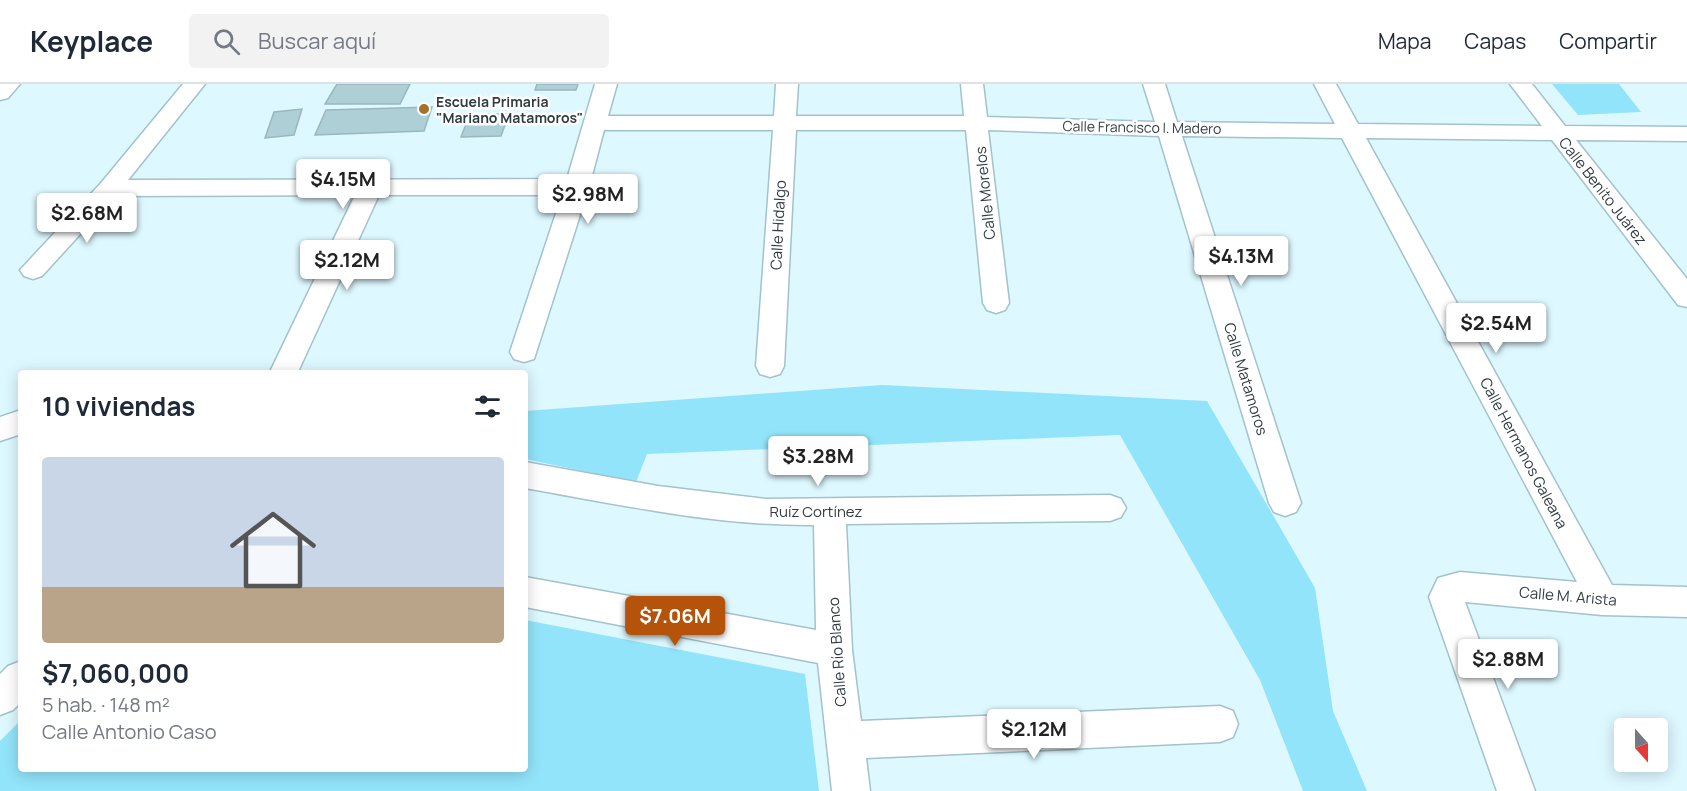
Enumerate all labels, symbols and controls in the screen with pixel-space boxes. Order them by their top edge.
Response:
search box [189,14,609,68]
text: Keyplace [30,22,153,60]
icon: search [210,25,243,58]
text: Buscar aquí [258,26,376,56]
text: Mapa [1378,27,1431,55]
text: Capas [1464,27,1526,55]
text: Compartir [1559,27,1657,55]
place label: Escuela Primaria "Mariano Matamoros" [436,92,583,127]
marker: Escuela Primaria "Mariano Matamoros" [417,102,431,116]
street label: Calle Francisco I. Madero [1062,116,1222,138]
street label: Calle Benito Juárez [1554,133,1652,249]
street label: Calle Morelos [970,145,1000,241]
pin: $4.15M [294,159,392,210]
text: $4.15M [310,165,376,192]
pin: $2.98M [539,174,637,225]
street label: Calle Hidalgo [765,179,791,271]
text: $2.98M [552,180,624,207]
pin: $2.68M [38,193,136,244]
text: $2.68M [51,199,123,226]
pin: $4.13M [1192,236,1290,287]
pin: $2.12M [298,240,396,291]
text: $4.13M [1208,242,1274,269]
text: $2.12M [314,246,380,273]
pin: $2.54M [1447,303,1545,354]
text: $2.54M [1460,309,1532,336]
street label: Calle Matamoros [1219,320,1273,438]
street label: Calle Hermanos Galeana [1475,374,1573,532]
text: 10 viviendas [42,388,195,424]
icon: filters [471,390,504,423]
pin: $3.28M [769,436,867,487]
text: $3.28M [782,442,854,469]
icon: home [219,496,327,604]
street label: Ruíz Cortínez [770,501,863,522]
street label: Calle M. Arista [1518,581,1618,611]
pin: $7.06M [626,596,724,647]
street label: Calle Río Blanco [823,597,851,707]
text: $7.06M [639,602,711,629]
pin: $2.88M [1459,639,1557,690]
text: $2.88M [1472,645,1544,672]
text: $7,060,000 [42,655,189,691]
text: 5 hab. · 148 m² [42,691,170,718]
pin: $2.12M [985,709,1083,760]
text: $2.12M [1001,715,1067,742]
text: Calle Antonio Caso [42,718,217,745]
north arrow [1614,718,1668,772]
map controls [1614,718,1668,772]

